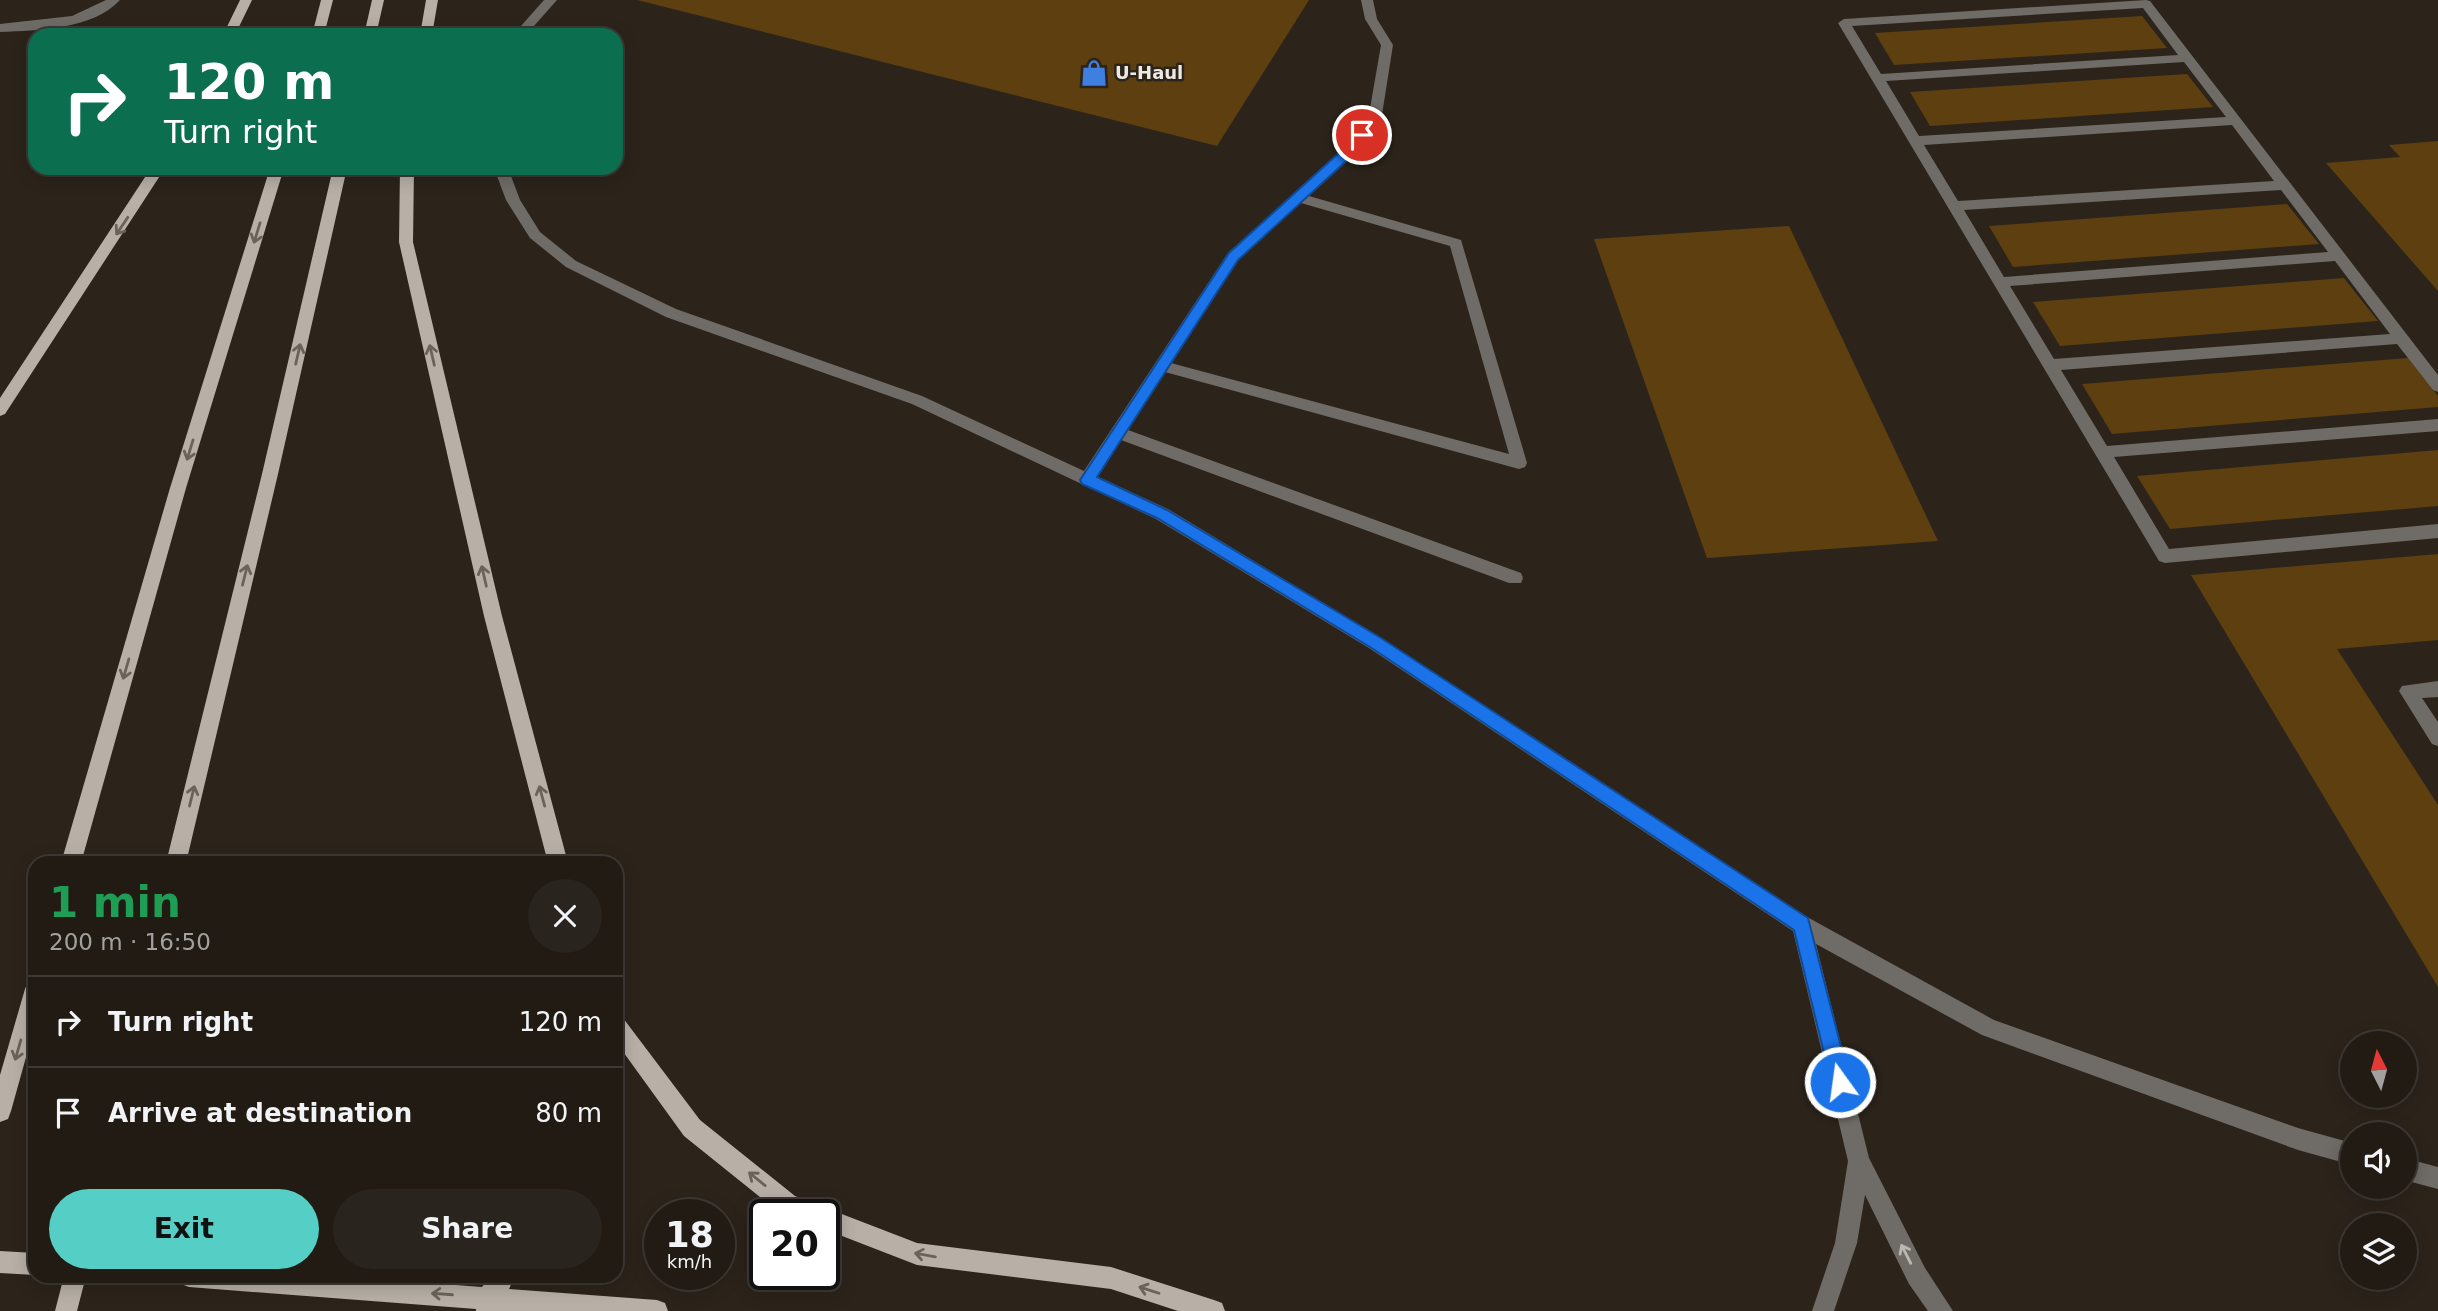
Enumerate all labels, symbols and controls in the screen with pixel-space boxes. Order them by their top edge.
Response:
text: 120 m [164,54,334,111]
icon: right [49,56,140,147]
shop icon: U-Haul [1079,58,1109,88]
place label: U-Haul [1115,62,1183,83]
pin [1332,105,1392,165]
text: Turn right [164,113,317,151]
icon: arrive [1343,116,1381,154]
one-way arrow [115,216,129,235]
one-way arrow [250,222,263,244]
one-way arrow [291,343,305,366]
one-way arrow [425,344,438,367]
one-way arrow [182,439,195,461]
one-way arrow [239,564,253,587]
one-way arrow [476,566,489,588]
one-way arrow [119,658,132,680]
one-way arrow [535,785,548,808]
one-way arrow [186,786,199,808]
text: 1 min [49,878,181,927]
button: close [528,879,602,953]
text: 200 m · 16:50 [49,929,211,955]
icon: right [49,1003,87,1041]
text: Turn right [108,1007,253,1037]
text: 120 m [519,1007,602,1037]
north arrow [2340,1031,2417,1108]
map controls [2340,1031,2417,1290]
one-way arrow [10,1039,23,1061]
position arrow [1803,1045,1877,1119]
icon: arrive [49,1094,87,1132]
text: Arrive at destination [108,1098,412,1128]
text: 80 m [535,1098,602,1128]
button: sound [2340,1122,2417,1199]
one-way arrow [748,1172,766,1187]
button: Exit [49,1189,319,1269]
button: Share [333,1189,602,1269]
speed limit sign: 20 [749,1199,840,1290]
button: layers [2340,1213,2417,1290]
text: 18 [665,1215,714,1255]
one-way arrow [1898,1244,1912,1265]
one-way arrow [914,1248,937,1261]
text: km/h [667,1251,712,1272]
one-way arrow [1138,1283,1160,1296]
one-way arrow [431,1287,454,1300]

